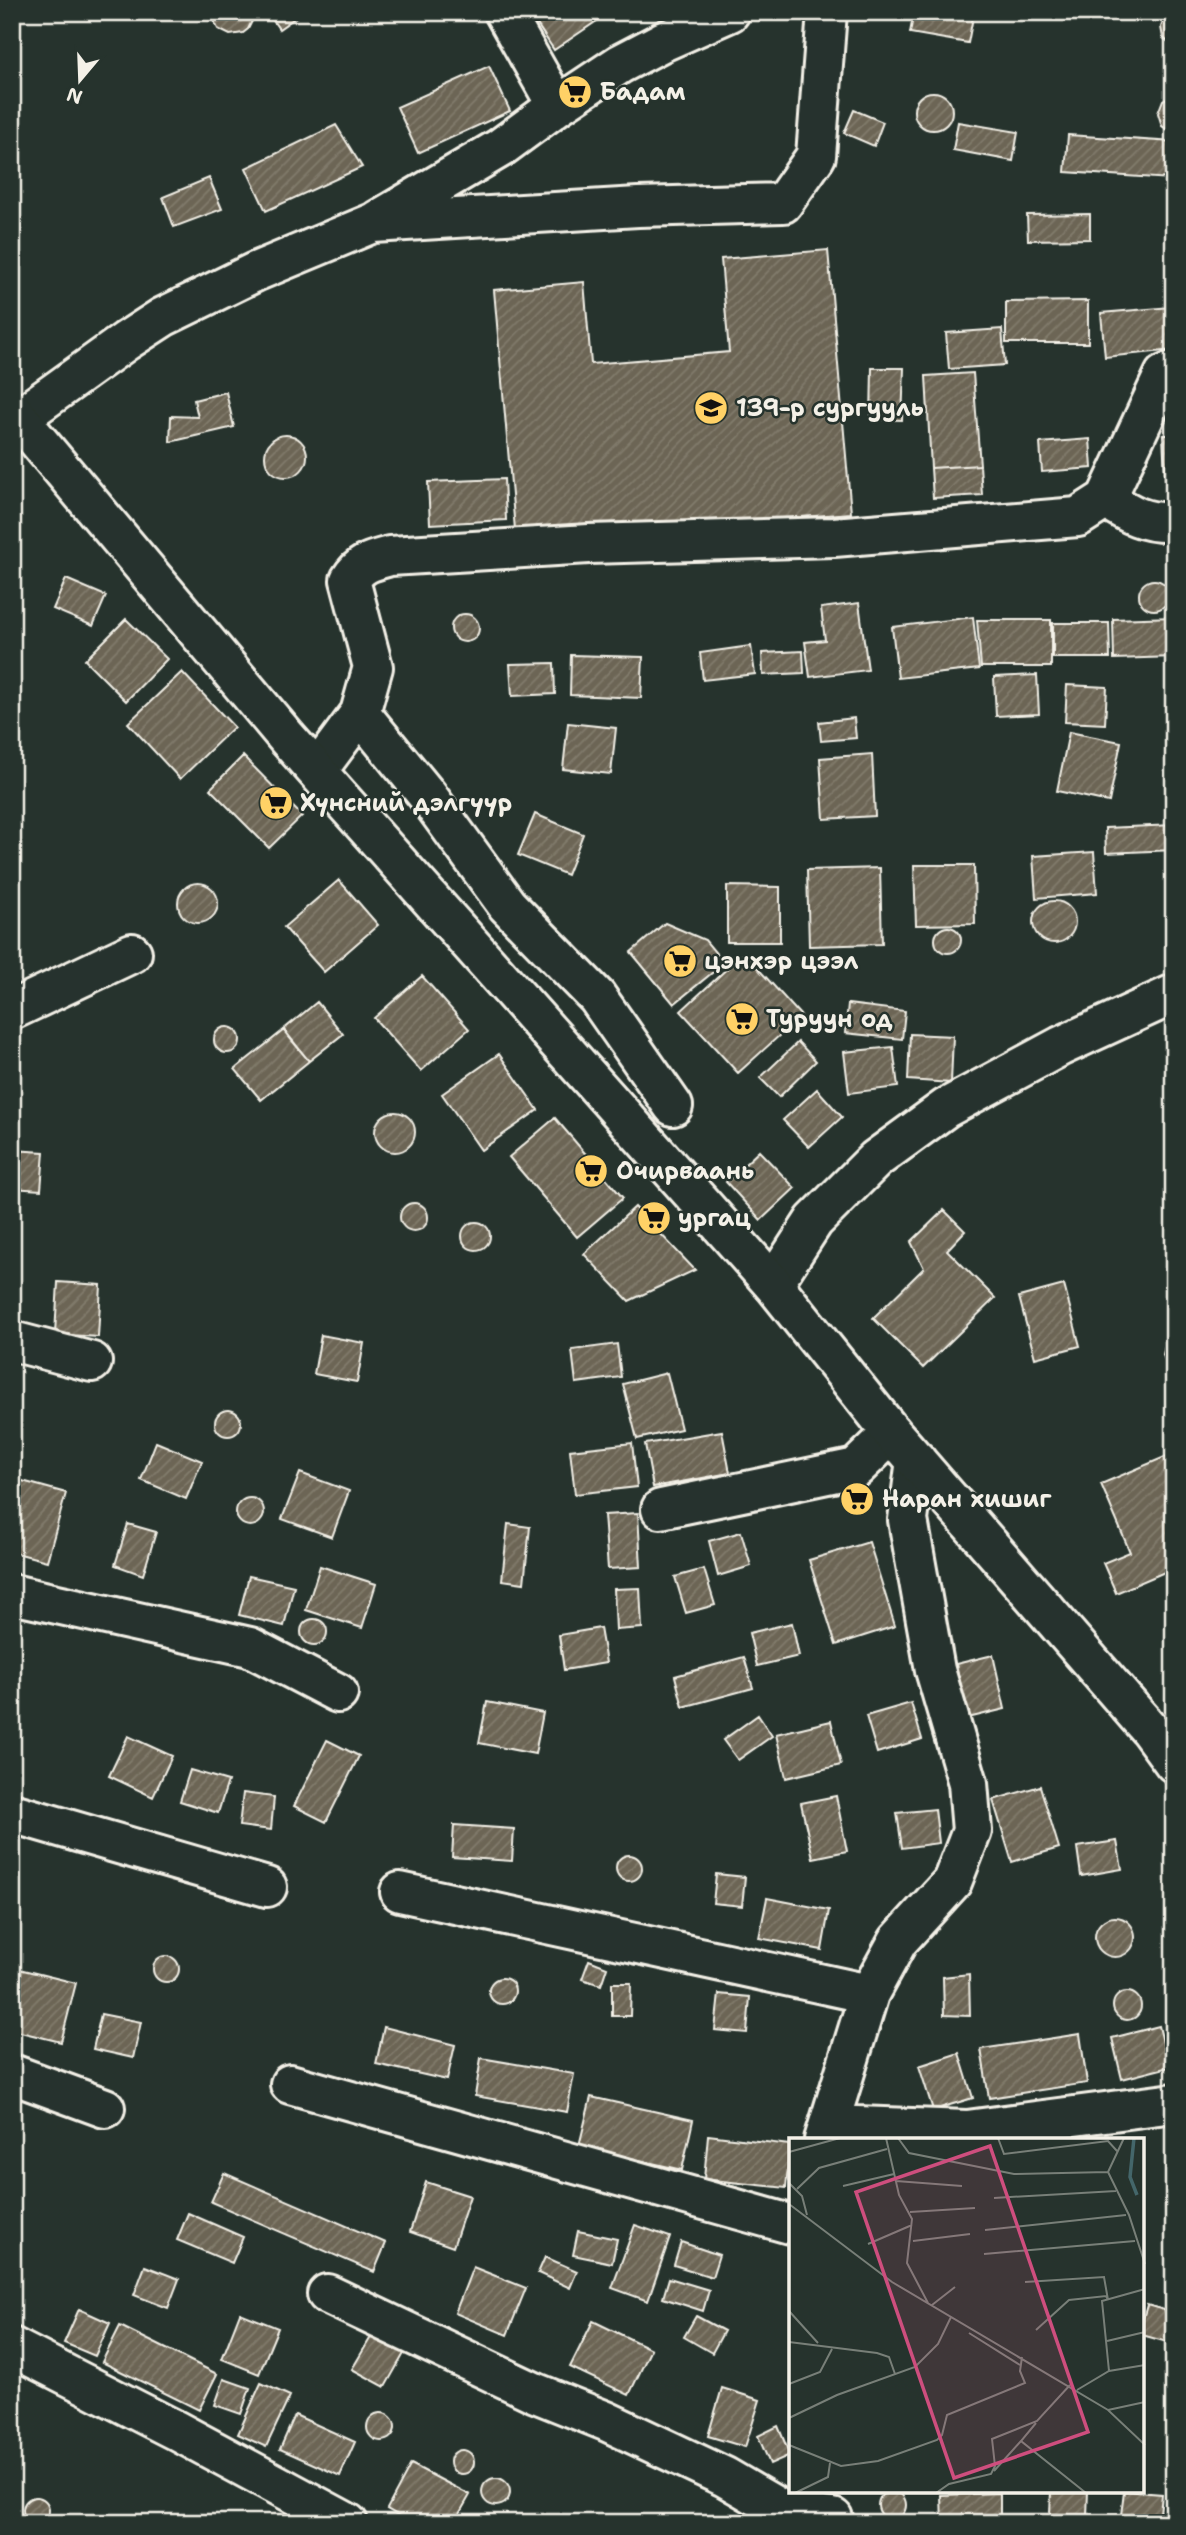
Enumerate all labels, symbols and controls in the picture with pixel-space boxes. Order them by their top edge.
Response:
north arrow [46,46,116,116]
supermarket icon: Бадам [556,73,594,111]
place label: Бадам [600,76,686,108]
text: N [63,81,86,110]
school or university icon: 139-р сургууль [692,389,730,427]
place label: 139-р сургууль [736,392,924,424]
supermarket icon: Хүнсний дэлгүүр [257,784,295,822]
place label: Хүнсний дэлгүүр [300,787,512,819]
supermarket icon: цэнхэр цээл [661,942,699,980]
place label: цэнхэр цээл [704,945,859,977]
supermarket icon: Туруун од [723,1000,761,1038]
place label: Туруун од [766,1003,893,1035]
supermarket icon: Очирваань [572,1152,610,1190]
place label: Очирваань [616,1155,754,1187]
supermarket icon: ургац [635,1199,673,1237]
place label: ургац [678,1202,751,1234]
supermarket icon: Наран хишиг [838,1480,876,1518]
place label: Наран хишиг [882,1483,1052,1515]
inset map [789,2138,1144,2493]

